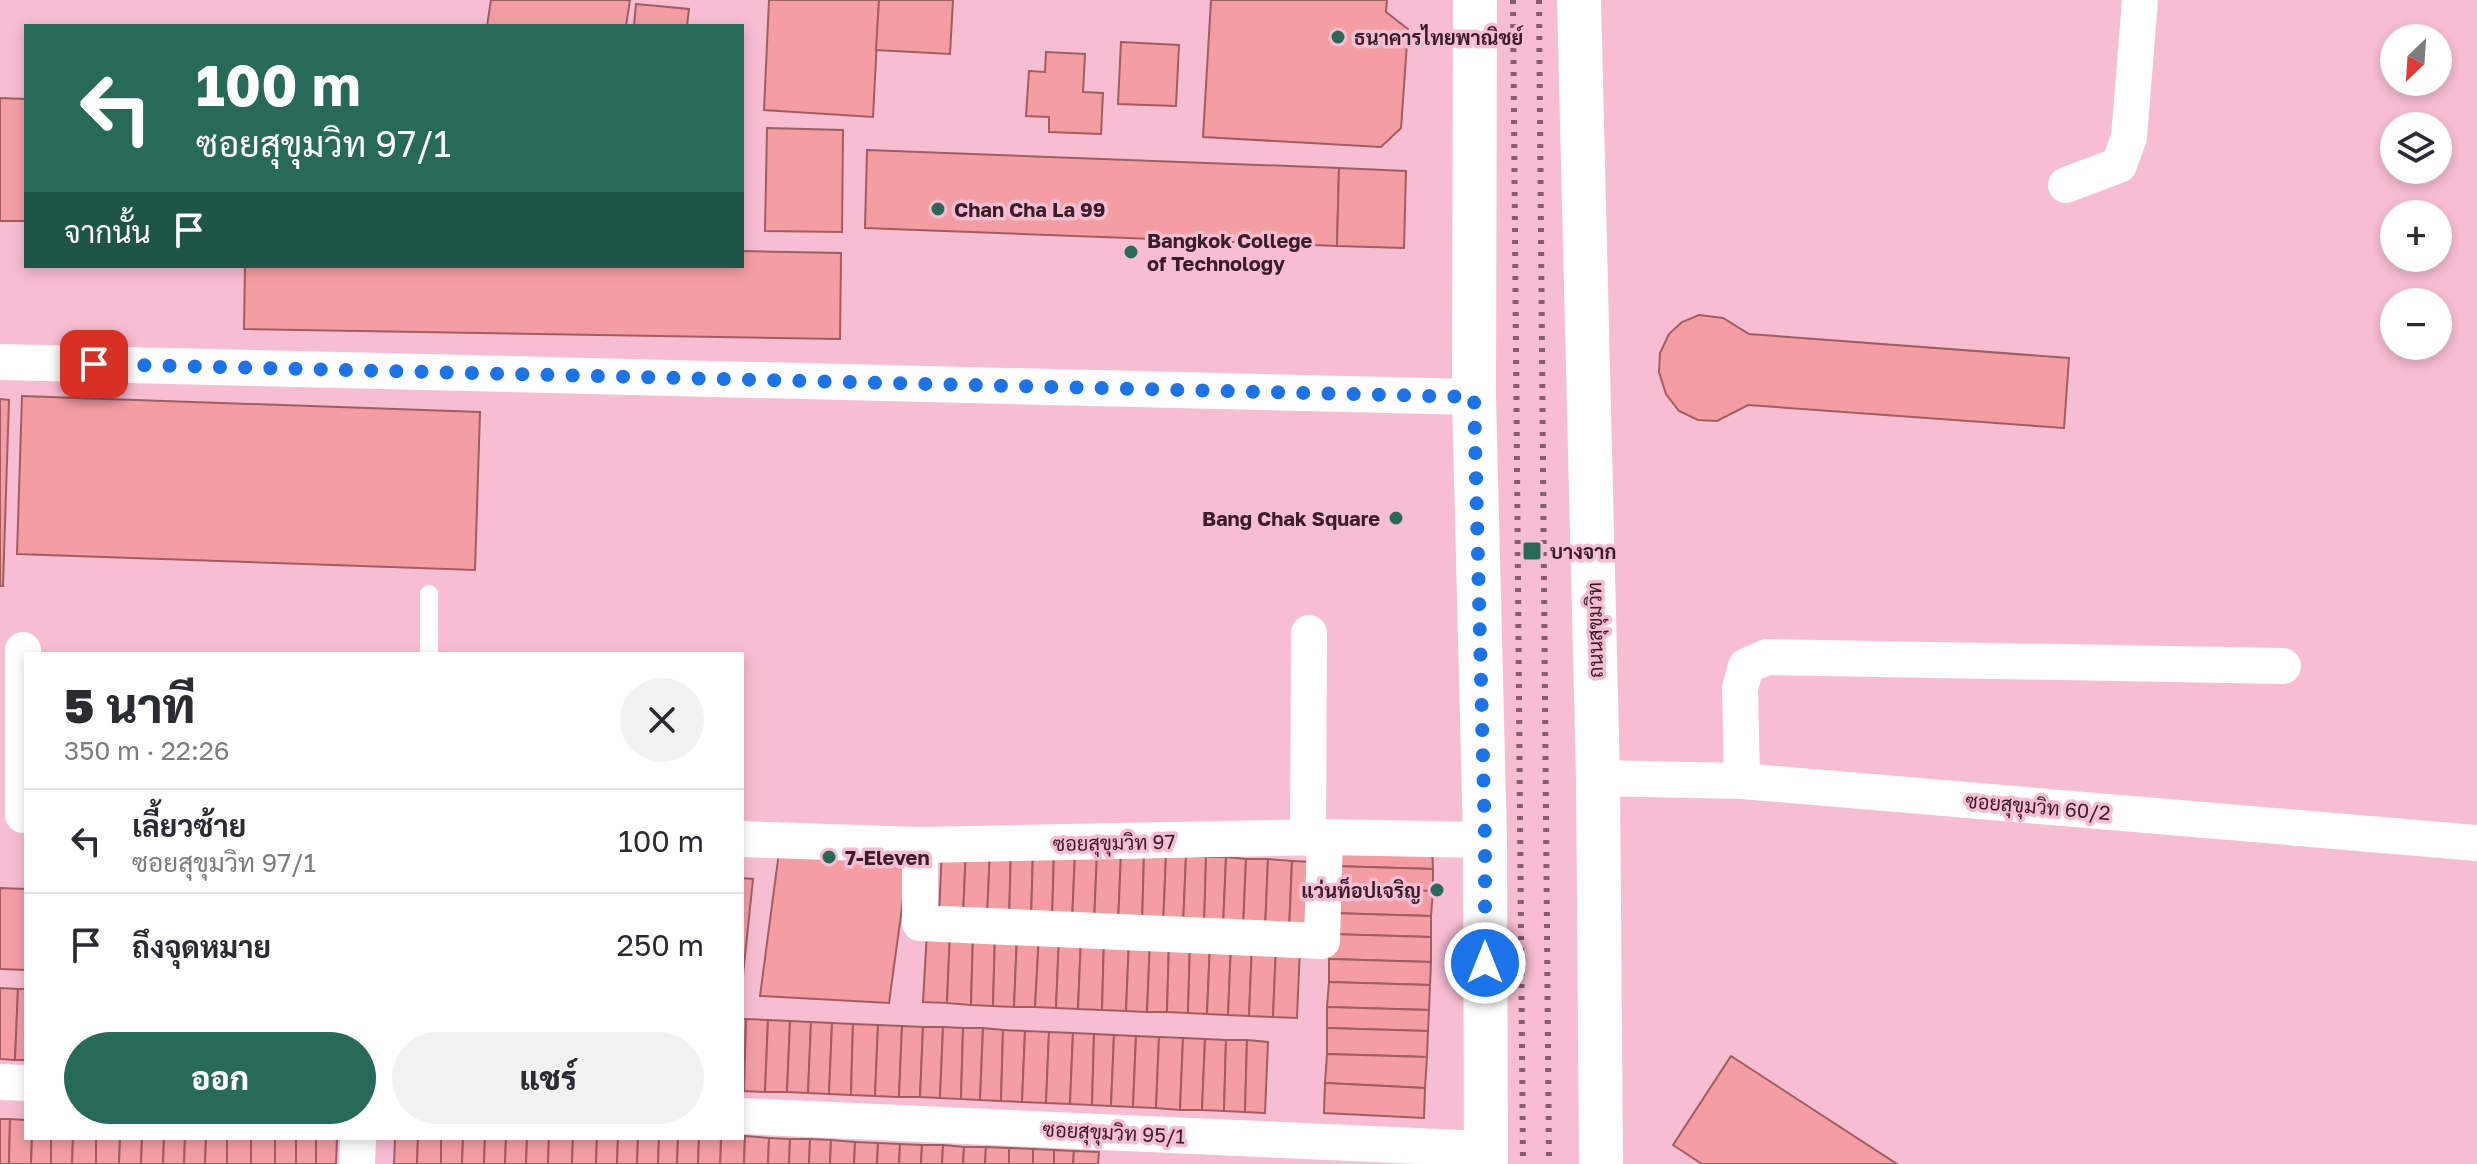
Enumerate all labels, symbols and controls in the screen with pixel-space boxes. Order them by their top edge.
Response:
place label: ธนาคารไทยพาณิชย์ [1354,24,1524,49]
north arrow [2380,24,2452,96]
map controls [2380,24,2452,360]
marker: ธนาคารไทยพาณิชย์ [1329,28,1347,46]
text: 100 m [196,51,361,118]
icon: left [64,56,168,160]
button: layers [2380,112,2452,184]
text: ซอยสุขุมวิท 97/1 [196,122,451,165]
place label: Chan Cha La 99 [954,197,1106,221]
marker: Chan Cha La 99 [929,200,947,218]
button: + [2380,200,2452,272]
icon: arrive [167,208,211,252]
text: จากนั้น [64,214,151,250]
place label: Bangkok College of Technology [1147,228,1312,275]
marker: Bangkok College of Technology [1122,243,1140,261]
button: − [2380,288,2452,360]
pin [60,330,128,398]
icon: arrive [72,342,116,386]
place label: Bang Chak Square [1202,506,1380,530]
marker: Bang Chak Square [1387,509,1405,527]
place label: บางจาก [1550,539,1616,563]
marker: บางจาก [1521,540,1543,562]
street label: ถนนสุขุมวิท [1581,582,1610,678]
text: 5 นาที [64,676,195,734]
button: close [620,678,704,762]
text: 350 m · 22:26 [64,735,230,766]
street label: ซอยสุขุมวิท 60/2 [1964,788,2111,827]
text: เลี้ยวซ้าย [132,808,246,844]
icon: left [64,819,108,863]
text: 100 m [618,823,704,859]
street label: ซอยสุขุมวิท 97 [1053,829,1175,858]
place label: 7-Eleven [845,845,929,869]
text: ซอยสุขุมวิท 97/1 [132,847,316,878]
marker: 7-Eleven [820,848,838,866]
place label: แว่นท็อปเจริญ [1301,877,1421,904]
marker: แว่นท็อปเจริญ [1428,881,1446,899]
position arrow [1443,921,1527,1005]
icon: arrive [64,923,108,967]
text: 250 m [617,927,704,963]
text: ถึงจุดหมาย [132,929,271,965]
button: ออก [64,1032,376,1124]
button: แชร์ [392,1032,704,1124]
street label: ซอยสุขุมวิท 95/1 [1042,1116,1186,1151]

